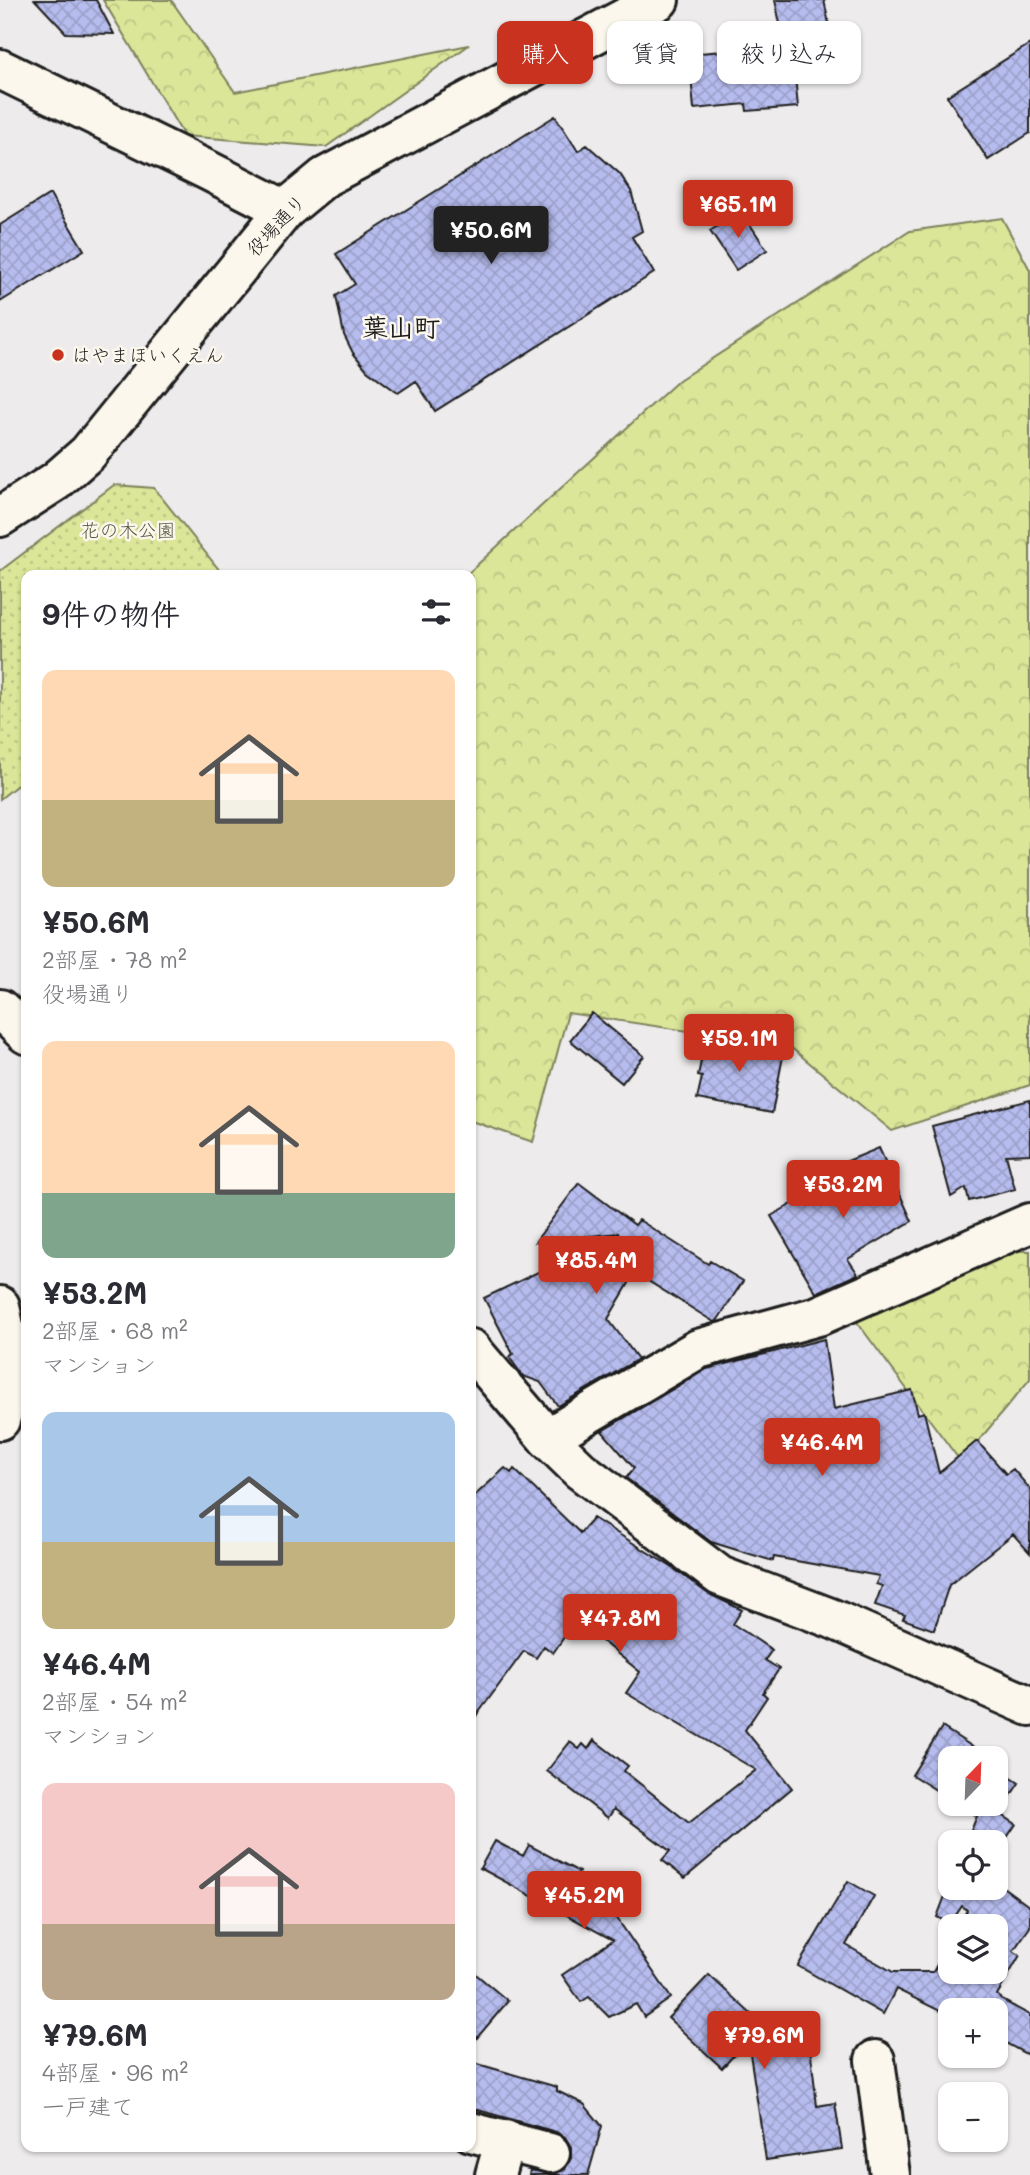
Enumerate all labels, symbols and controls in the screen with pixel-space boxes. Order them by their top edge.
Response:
chip: 購入 [497,21,593,84]
chip: 賃貸 [607,21,703,84]
chip: 絞り込み [717,21,861,84]
pin: ¥65.1M [681,180,795,240]
street label: 役場通り [241,188,311,261]
text: ¥65.1M [699,188,777,218]
pin: ¥50.6M [434,206,548,266]
text: ¥50.6M [450,214,532,244]
district label: 葉山町 [362,310,440,344]
place label: はやまほいくえん [72,342,224,367]
marker: はやまほいくえん [50,347,66,363]
park label: 花の木公園 [80,517,176,542]
text: 9件の物件 [42,593,180,633]
icon: filters [417,593,455,631]
icon: home [186,716,312,842]
text: ¥50.6M [42,901,150,941]
text: 2部屋 · 78 m² [42,944,187,974]
text: 役場通り [42,978,134,1008]
pin: ¥59.1M [682,1014,796,1074]
text: ¥59.1M [700,1022,778,1052]
icon: home [186,1087,312,1213]
pin: ¥53.2M [786,1160,900,1220]
text: ¥53.2M [803,1168,883,1198]
pin: ¥85.4M [539,1236,653,1296]
text: ¥85.4M [554,1244,638,1274]
text: ¥53.2M [42,1272,147,1312]
text: 2部屋 · 68 m² [42,1315,188,1345]
text: マンション [42,1349,156,1379]
pin: ¥46.4M [765,1418,879,1478]
text: ¥46.4M [780,1426,864,1456]
icon: home [186,1458,312,1584]
pin: ¥47.8M [563,1594,677,1654]
text: ¥47.8M [579,1602,661,1632]
text: ¥46.4M [42,1643,151,1683]
text: 2部屋 · 54 m² [42,1686,187,1716]
text: マンション [42,1720,156,1750]
north arrow [938,1746,1008,1816]
map controls [938,1746,1008,2152]
icon: home [186,1829,312,1955]
button: locate [938,1830,1008,1900]
pin: ¥45.2M [527,1871,641,1931]
text: ¥45.2M [543,1879,625,1909]
button: layers [938,1914,1008,1984]
button: + [938,1998,1008,2068]
pin: ¥79.6M [707,2011,821,2071]
text: ¥79.6M [42,2014,148,2054]
text: ¥79.6M [723,2019,805,2049]
text: 4部屋 · 96 m² [42,2057,188,2087]
button: − [938,2082,1008,2152]
text: 一戸建て [42,2091,134,2121]

